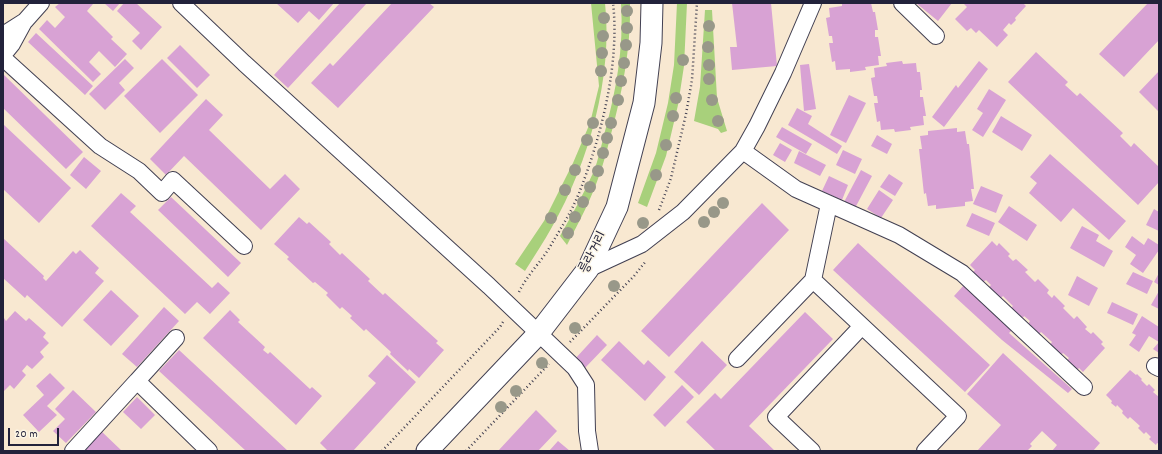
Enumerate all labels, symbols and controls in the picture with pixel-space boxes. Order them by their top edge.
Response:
street label: 릉라거리 [576,229,612,277]
scale bar [10,420,61,446]
text: 20 m [15,426,38,443]

